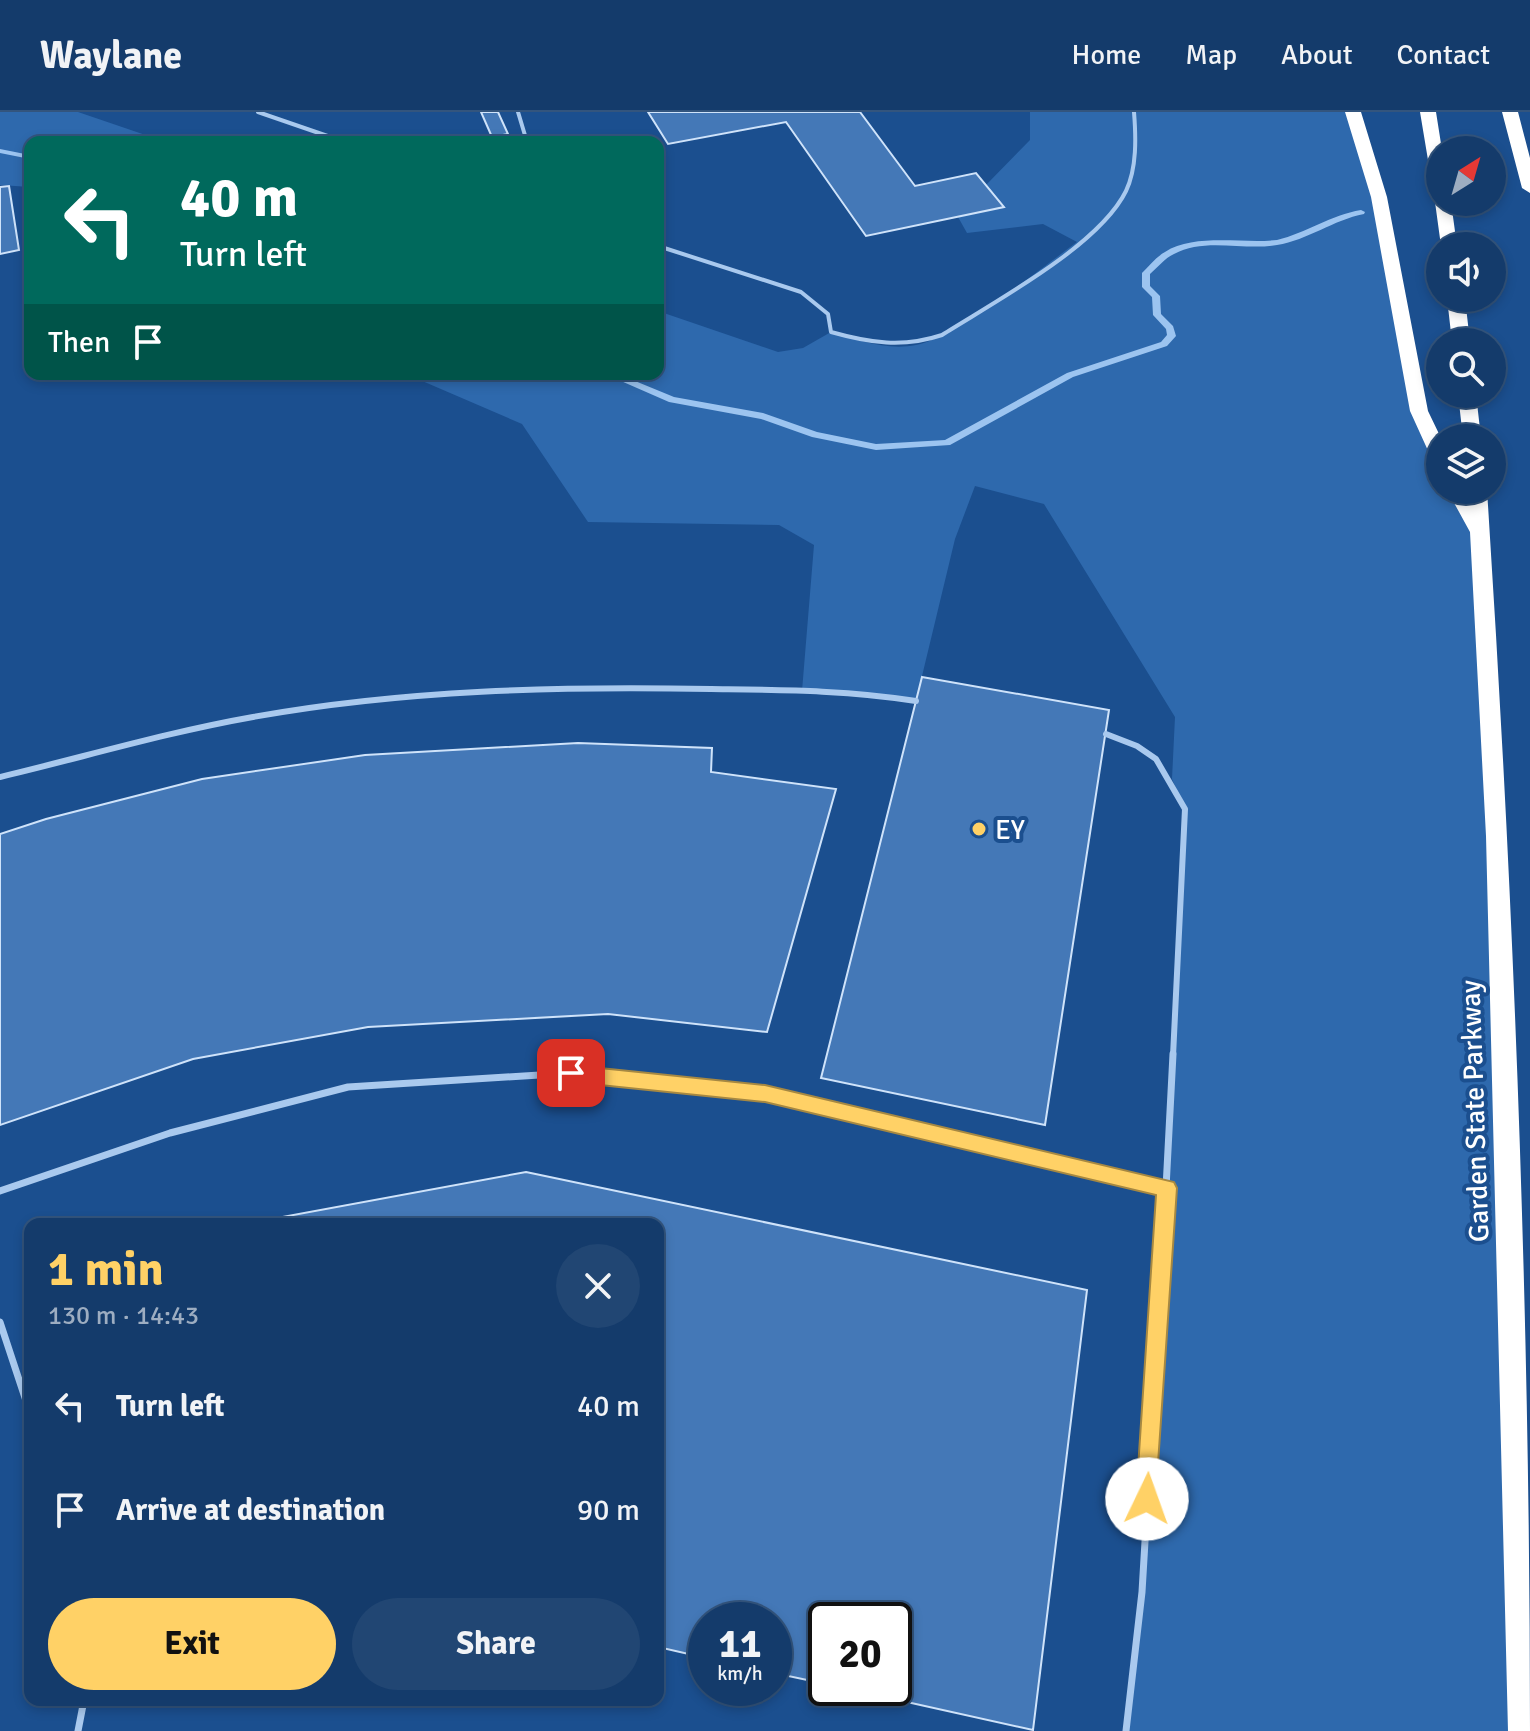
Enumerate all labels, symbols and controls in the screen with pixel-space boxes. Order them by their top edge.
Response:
text: Waylane [40,32,182,79]
text: Home [1072,38,1141,72]
text: Map [1185,38,1237,72]
text: About [1281,38,1353,72]
text: Contact [1397,38,1490,72]
north arrow [1426,136,1506,216]
map controls [1426,136,1506,504]
text: 40 m [180,163,298,232]
icon: left [48,168,152,272]
text: Turn left [180,232,307,277]
button: sound [1426,232,1506,312]
icon: arrive [126,320,170,364]
text: Then [48,324,110,361]
button: search [1426,328,1506,408]
button: layers [1426,424,1506,504]
place label: EY [995,813,1025,847]
marker: EY [970,820,988,838]
street label: Garden State Parkway [1453,979,1497,1243]
pin [537,1039,605,1107]
icon: arrive [549,1051,593,1095]
text: 1 min [48,1240,164,1299]
button: close [556,1244,640,1328]
text: 130 m · 14:43 [48,1300,199,1332]
icon: left [48,1384,92,1428]
text: Turn left [116,1388,225,1425]
text: 40 m [577,1388,640,1425]
position arrow [1105,1457,1189,1541]
icon: arrive [48,1488,92,1532]
text: Arrive at destination [116,1492,385,1529]
text: 90 m [577,1492,640,1529]
button: Exit [48,1598,336,1690]
button: Share [352,1598,640,1690]
speed limit sign: 20 [808,1602,912,1706]
text: 11 [718,1619,762,1669]
text: km/h [717,1661,763,1686]

